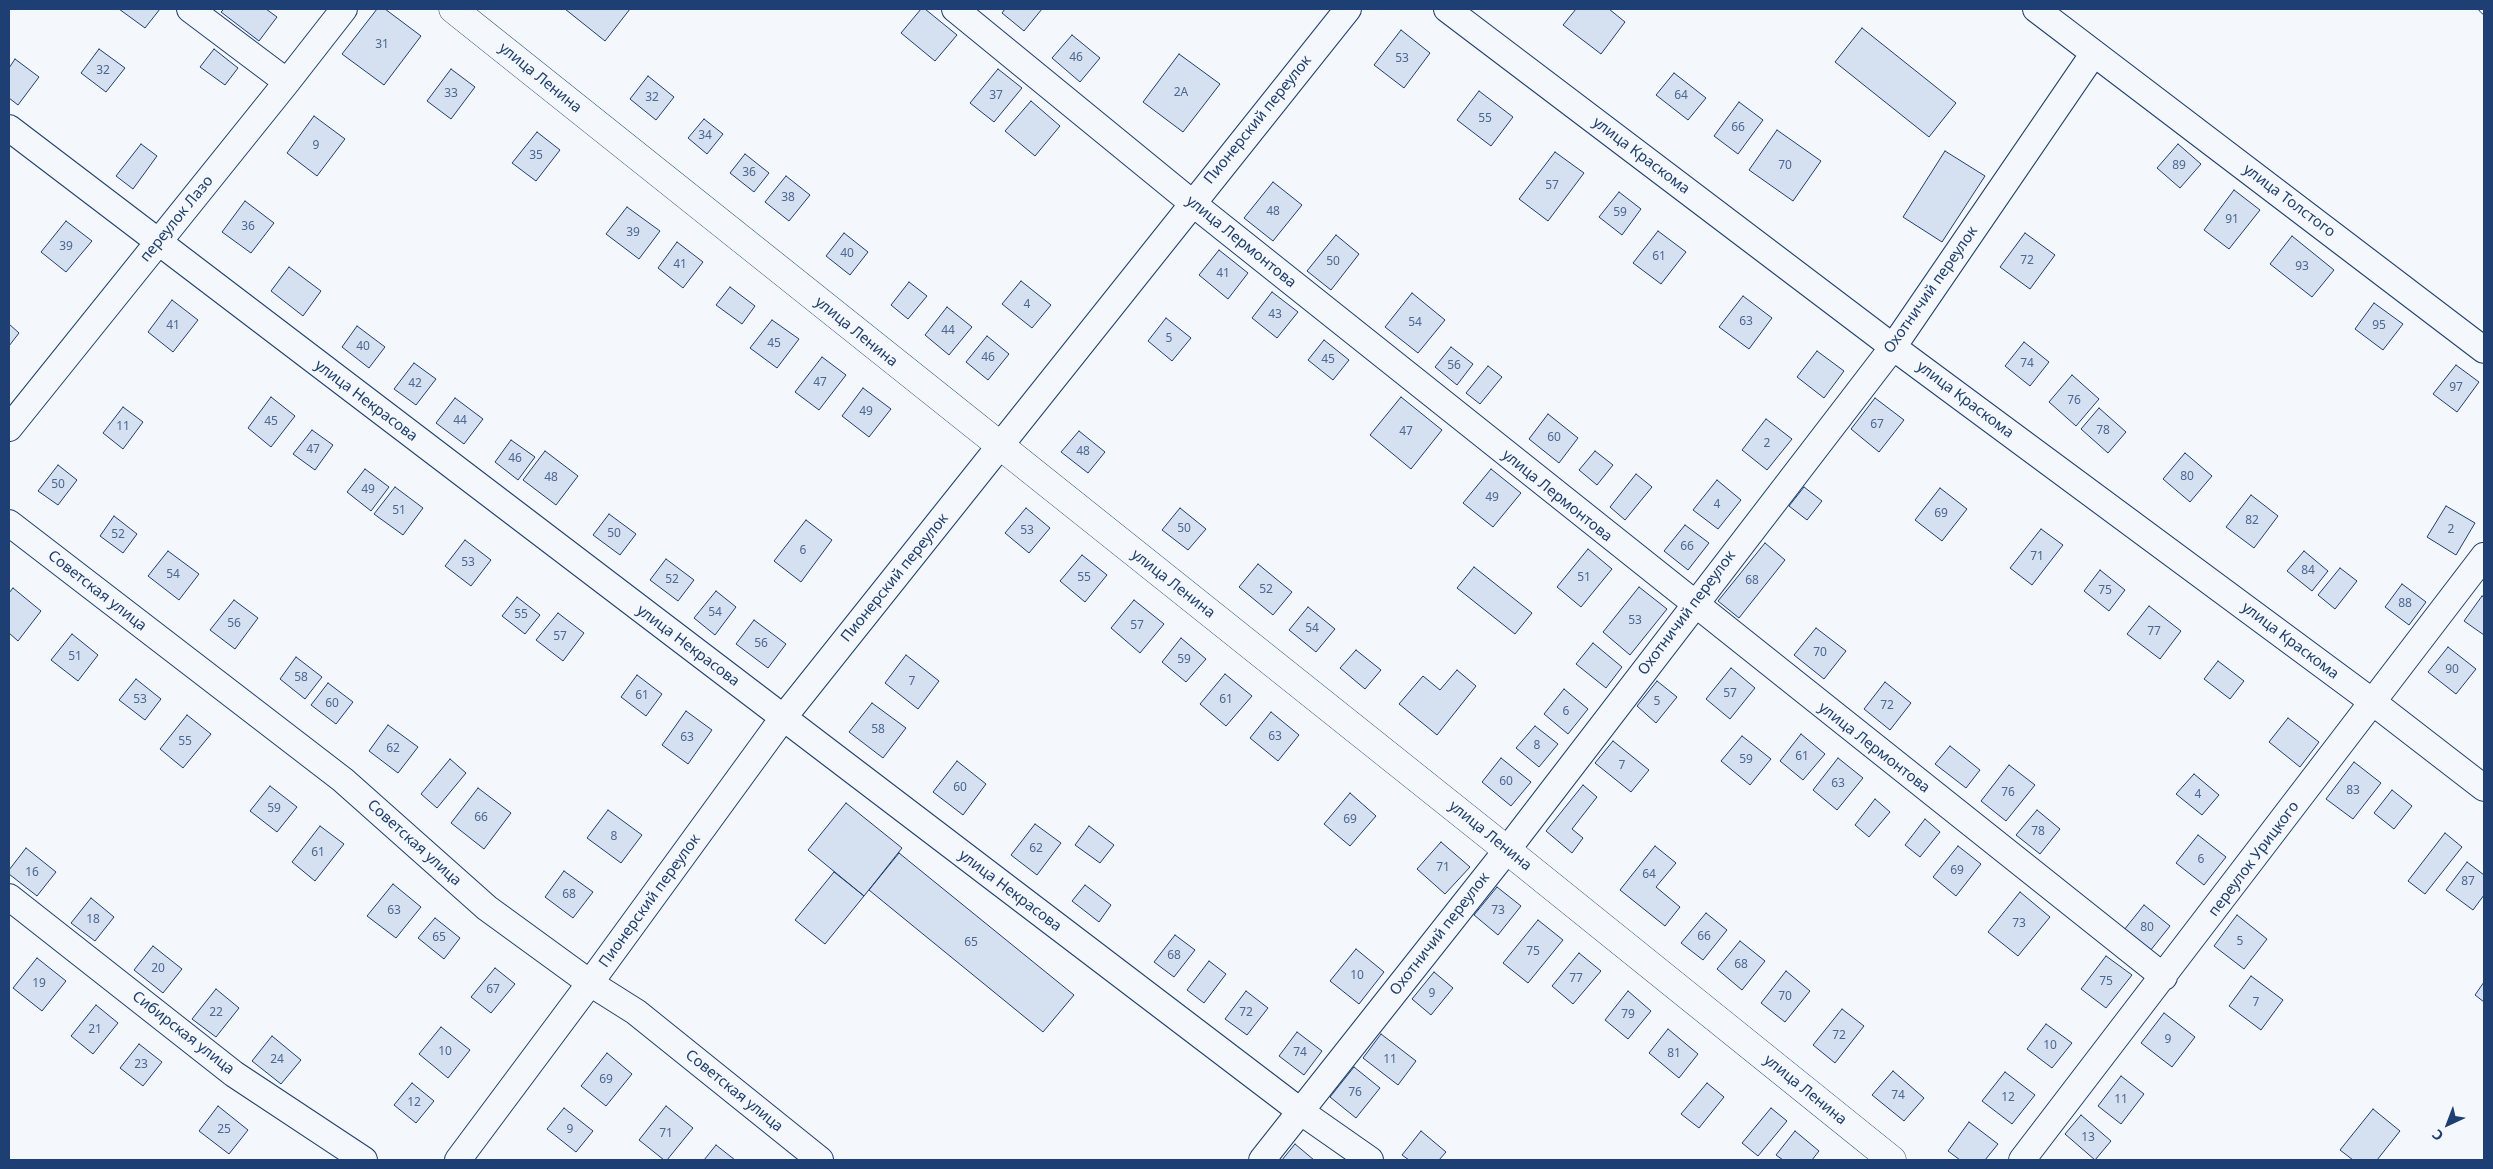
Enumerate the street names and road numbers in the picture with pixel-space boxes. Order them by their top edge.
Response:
street label: улица Ленина [495,39,585,117]
street label: Пионерский переулок [1200,52,1316,188]
street label: улица Краскома [1589,114,1693,198]
street label: улица Толстого [2240,161,2338,241]
street label: переулок Лазо [137,172,217,266]
street label: улица Лермонтова [1182,192,1300,292]
street label: Охотничий переулок [1880,223,1982,357]
street label: улица Ленина [811,293,901,371]
street label: улица Некрасова [311,356,421,446]
street label: улица Краскома [1913,358,2017,442]
street label: улица Лермонтова [1498,446,1616,546]
street label: Пионерский переулок [837,510,953,646]
street label: улица Ленина [1128,546,1218,622]
street label: Советская улица [44,547,150,635]
street label: Охотничий переулок [1634,547,1740,679]
street label: улица Краскома [2238,599,2342,683]
street label: улица Некрасова [633,601,743,691]
street label: улица Лермонтова [1815,699,1933,797]
street label: Советская улица [363,796,465,890]
street label: улица Ленина [1445,797,1535,875]
street label: переулок Урицкого [2205,798,2303,920]
street label: Пионерский переулок [596,831,704,971]
street label: улица Некрасова [955,846,1065,936]
street label: Охотничий переулок [1386,869,1494,999]
street label: Сибирская улица [128,987,238,1079]
street label: Советская улица [682,1046,786,1136]
street label: улица Ленина [1760,1051,1850,1129]

